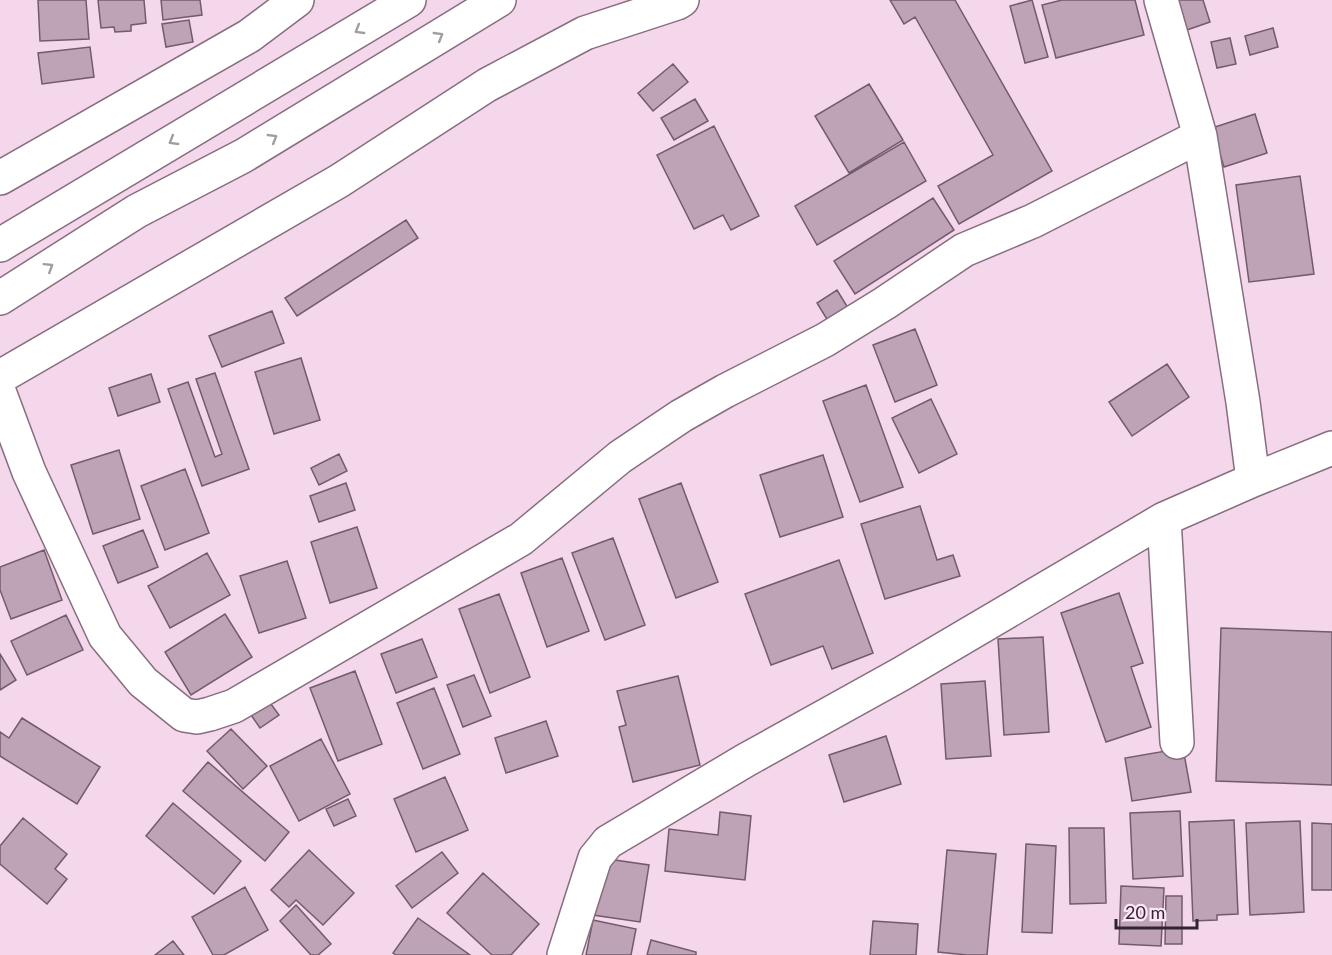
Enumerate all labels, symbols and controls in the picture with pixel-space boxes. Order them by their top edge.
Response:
one-way arrow [355,23,365,34]
one-way arrow [433,32,443,44]
one-way arrow [169,134,179,146]
one-way arrow [267,134,277,145]
one-way arrow [43,263,54,274]
scale bar [1116,892,1197,930]
text: 20 m [1125,901,1165,923]

